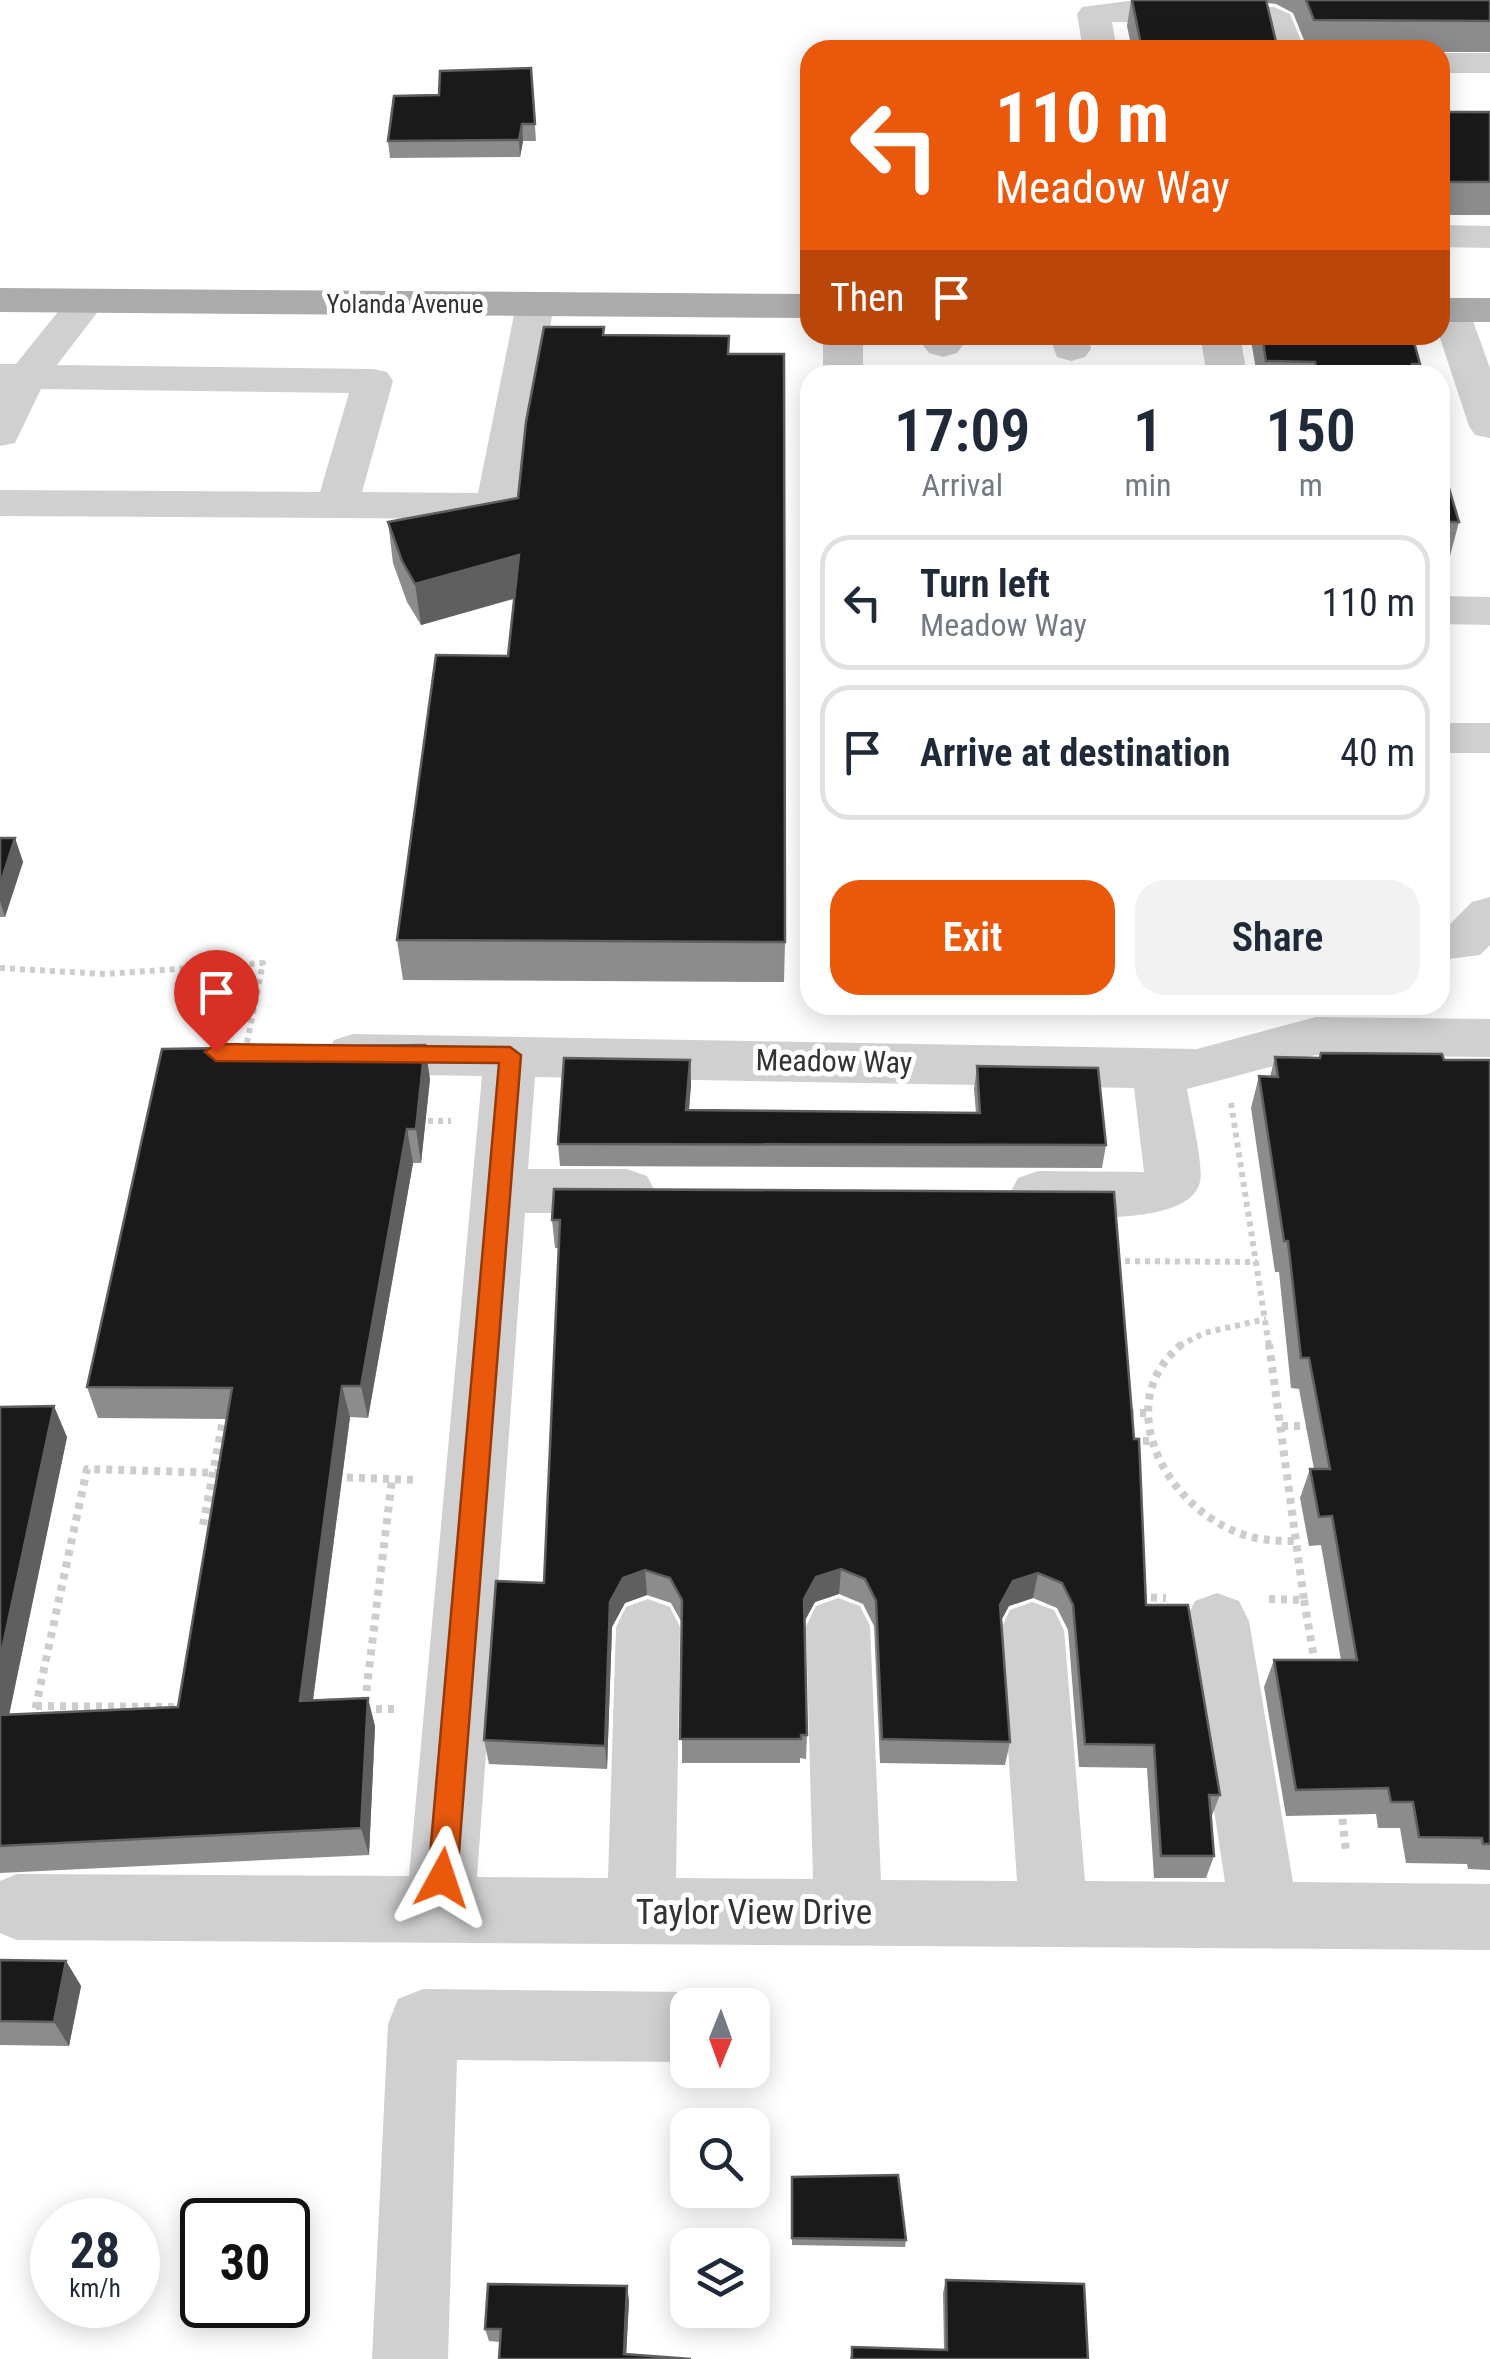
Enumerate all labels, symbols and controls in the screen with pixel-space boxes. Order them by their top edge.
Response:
text: 110 m [995,77,1169,159]
icon: left [830,80,960,210]
text: Meadow Way [995,161,1230,214]
icon: arrive [924,270,979,325]
text: Then [830,276,904,320]
street label: Yolanda Avenue [327,290,483,319]
text: 17:09 [894,395,1031,466]
text: 1 [1133,395,1163,466]
text: 150 [1265,395,1356,466]
text: Arrival [922,466,1003,504]
text: min [1125,466,1171,504]
text: m [1299,466,1323,504]
text: Turn left [920,562,1050,606]
icon: left [835,575,890,630]
text: 110 m [1321,581,1415,625]
text: Meadow Way [920,606,1087,644]
icon: arrive [835,725,890,780]
text: Arrive at destination [920,731,1230,775]
text: 40 m [1340,731,1415,775]
button: Exit [830,880,1115,995]
button: Share [1135,880,1420,995]
pin [174,950,259,1053]
icon: arrive [189,965,244,1020]
street label: Meadow Way [755,1042,913,1080]
position arrow [390,1826,494,1930]
street label: Taylor View Drive [636,1892,872,1933]
north arrow [670,1988,770,2088]
map controls [670,1988,770,2328]
button: search [670,2108,770,2208]
speed limit sign: 30 [180,2198,310,2328]
text: 28 [70,2222,120,2280]
button: layers [670,2228,770,2328]
text: km/h [69,2274,121,2303]

